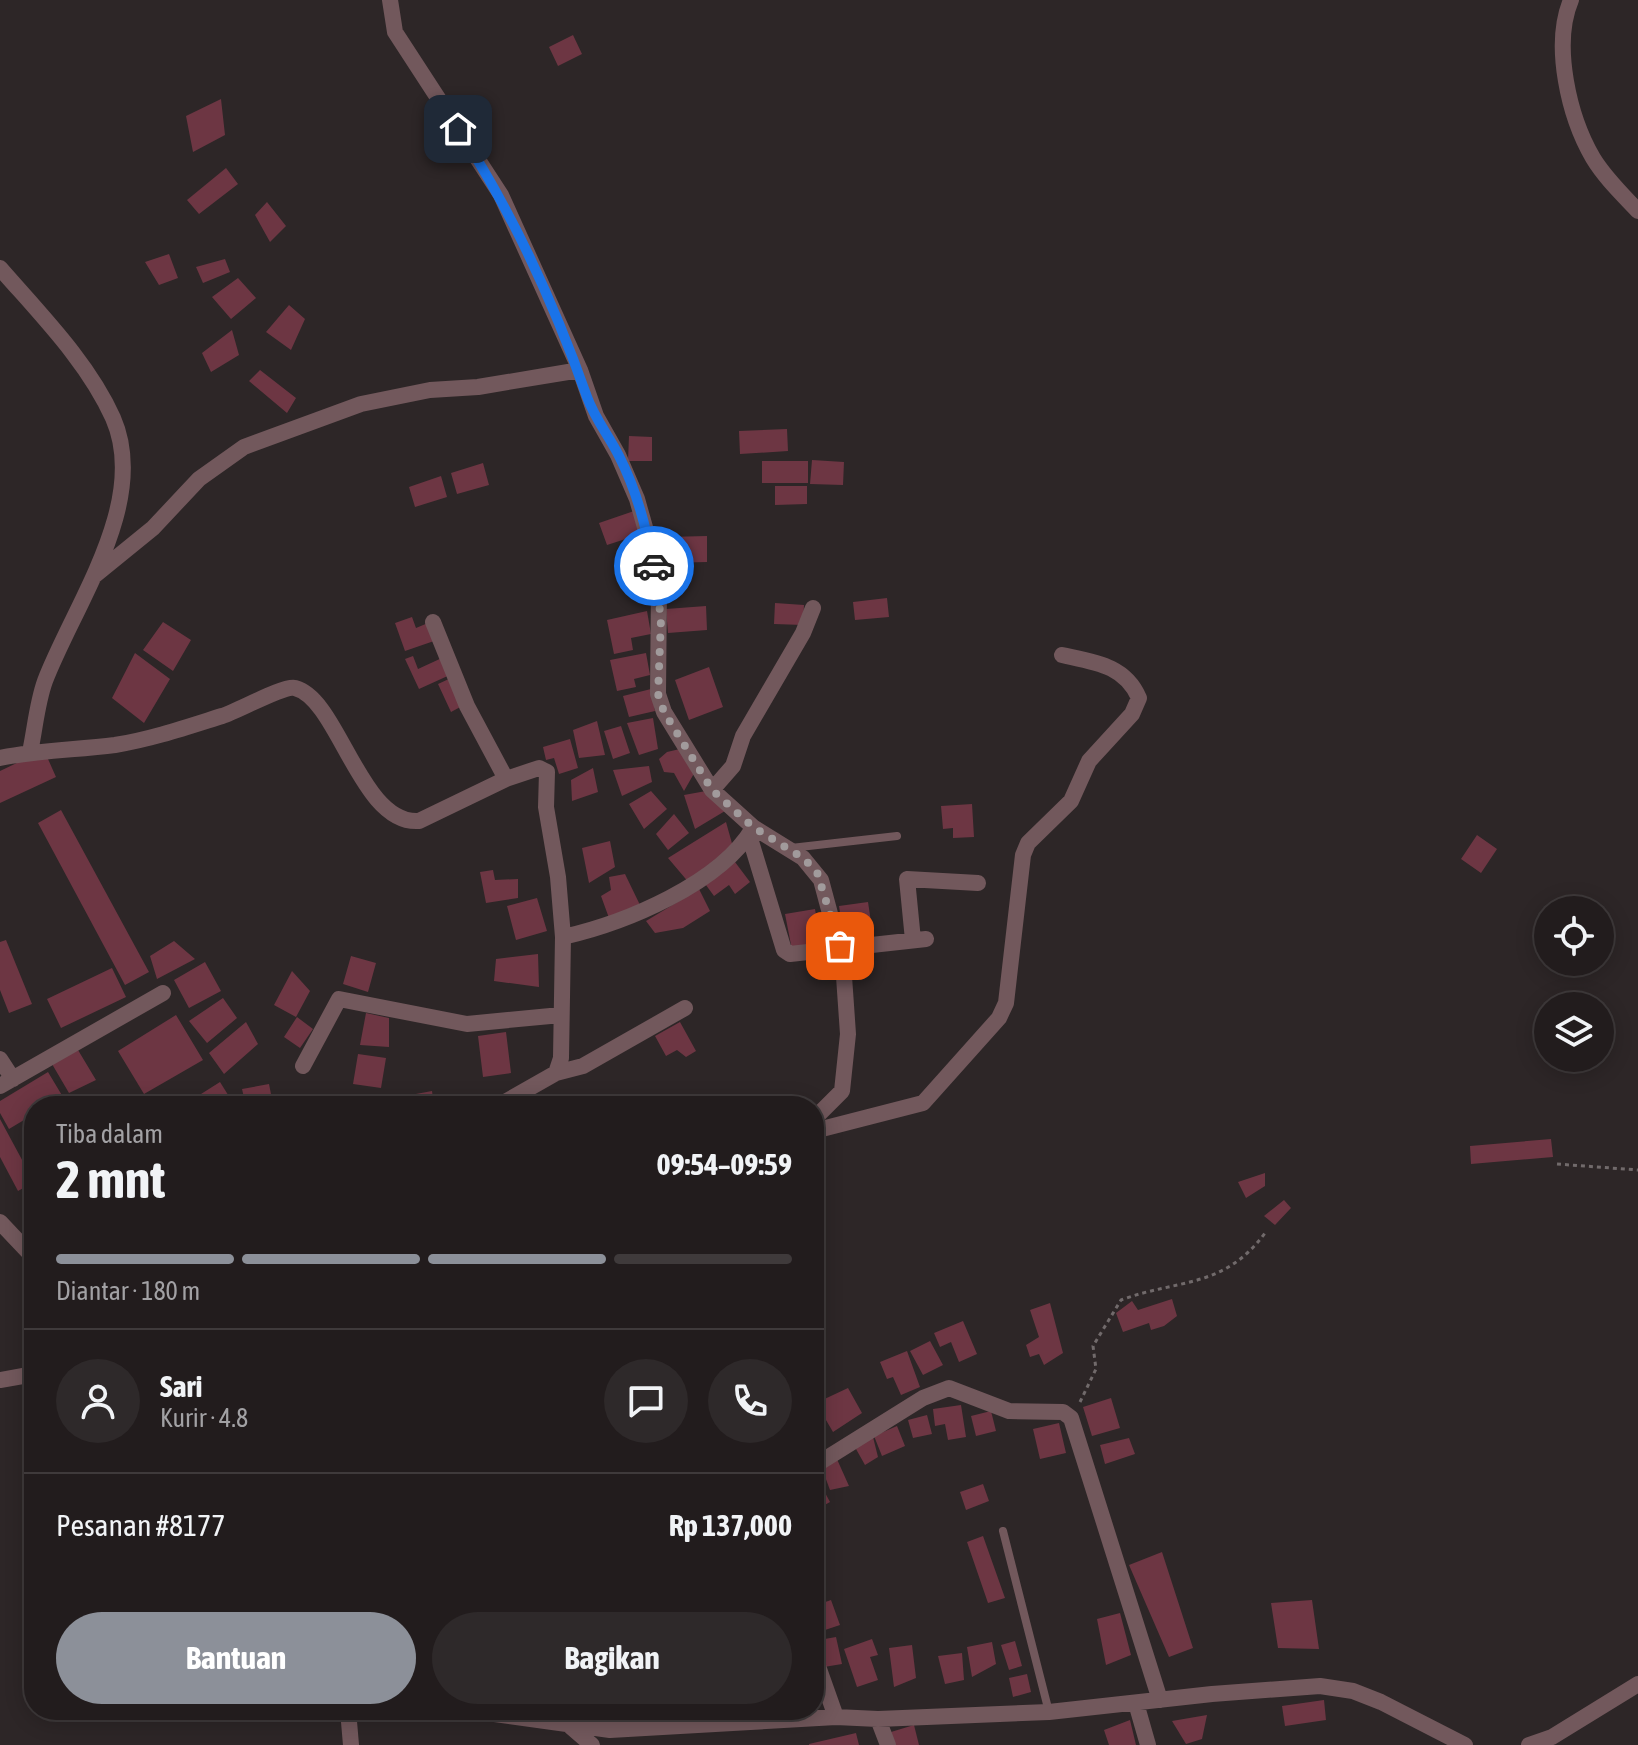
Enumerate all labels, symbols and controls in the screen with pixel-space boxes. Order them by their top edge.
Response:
pin [424,95,492,163]
icon: home [436,107,480,151]
courier [614,526,694,606]
icon: car [632,544,676,588]
map controls [1534,896,1614,1072]
button: locate [1534,896,1614,976]
pin [806,912,874,980]
icon: bag [818,924,862,968]
button: layers [1534,992,1614,1072]
text: Tiba dalam [56,1119,163,1149]
text: 09:54–09:59 [657,1147,792,1181]
text: 2 mnt [56,1149,165,1209]
text: Diantar · 180 m [56,1276,200,1306]
button: person [56,1359,140,1443]
button: chat [604,1359,688,1443]
button: phone [708,1359,792,1443]
text: Sari [160,1369,202,1403]
text: Kurir · 4.8 [160,1403,248,1433]
text: Pesanan #8177 [56,1508,225,1542]
text: Rp 137,000 [669,1508,792,1542]
button: Bantuan [56,1612,416,1704]
button: Bagikan [432,1612,792,1704]

